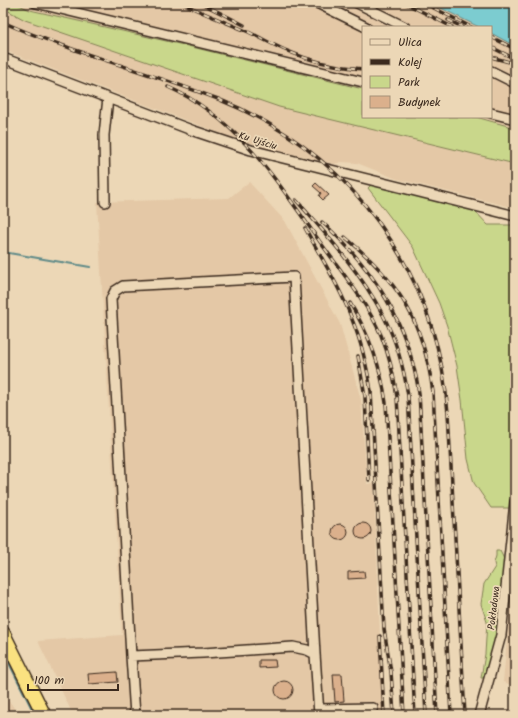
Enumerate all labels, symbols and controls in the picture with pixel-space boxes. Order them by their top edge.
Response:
legend [362,26,492,118]
text: Ulica [398,33,422,52]
text: Kolej [398,53,423,72]
text: Park [398,73,420,92]
text: Budynek [398,93,441,112]
street label: Ku Ujściu [237,128,279,154]
street label: Pokładowa [483,585,505,631]
scale bar [28,666,118,692]
text: 100 m [34,671,65,690]

